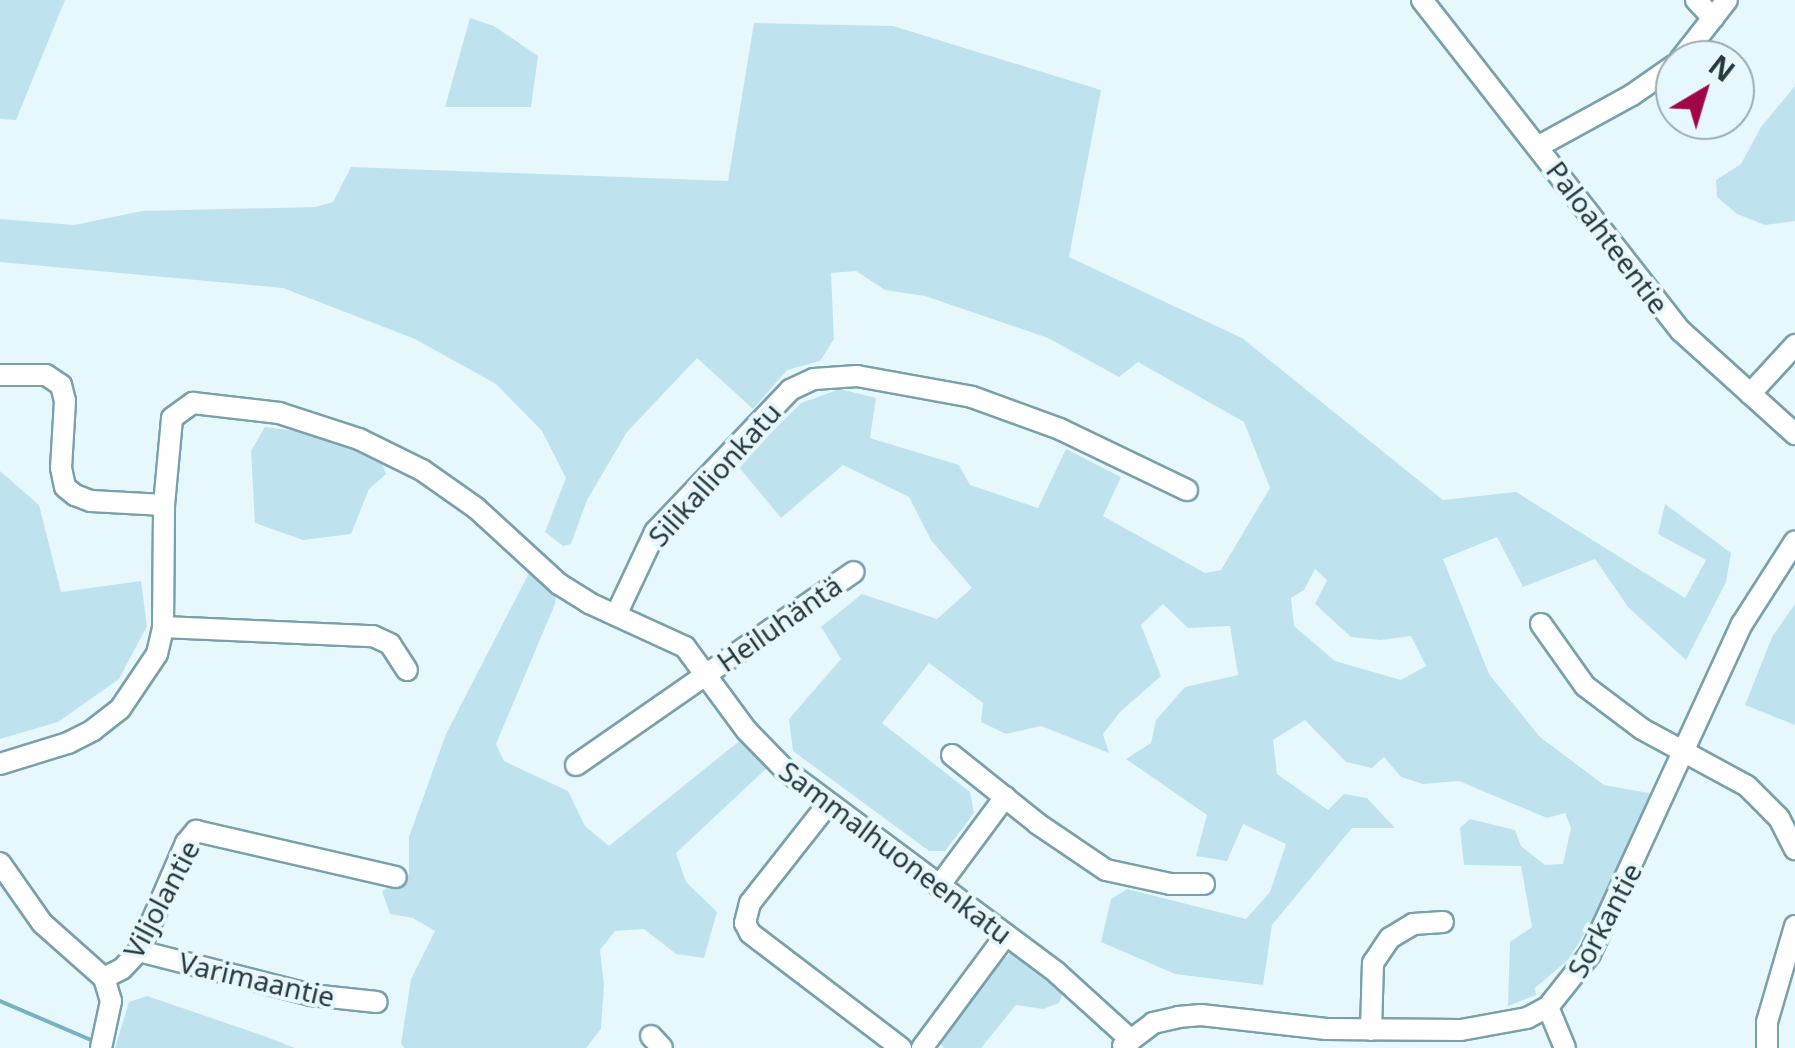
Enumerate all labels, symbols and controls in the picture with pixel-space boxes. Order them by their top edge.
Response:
north arrow [1655,40,1755,140]
text: N [1702,46,1743,90]
street label: Paloahteentie [1540,154,1676,320]
street label: Silikallionkatu [641,395,787,553]
street label: Heiluhäntä [710,568,848,678]
street label: Sammalhuoneenkatu [773,754,1019,950]
street label: Viljolantie [116,834,206,964]
street label: Sorkantie [1560,857,1648,983]
street label: Varimaantie [176,945,338,1013]

